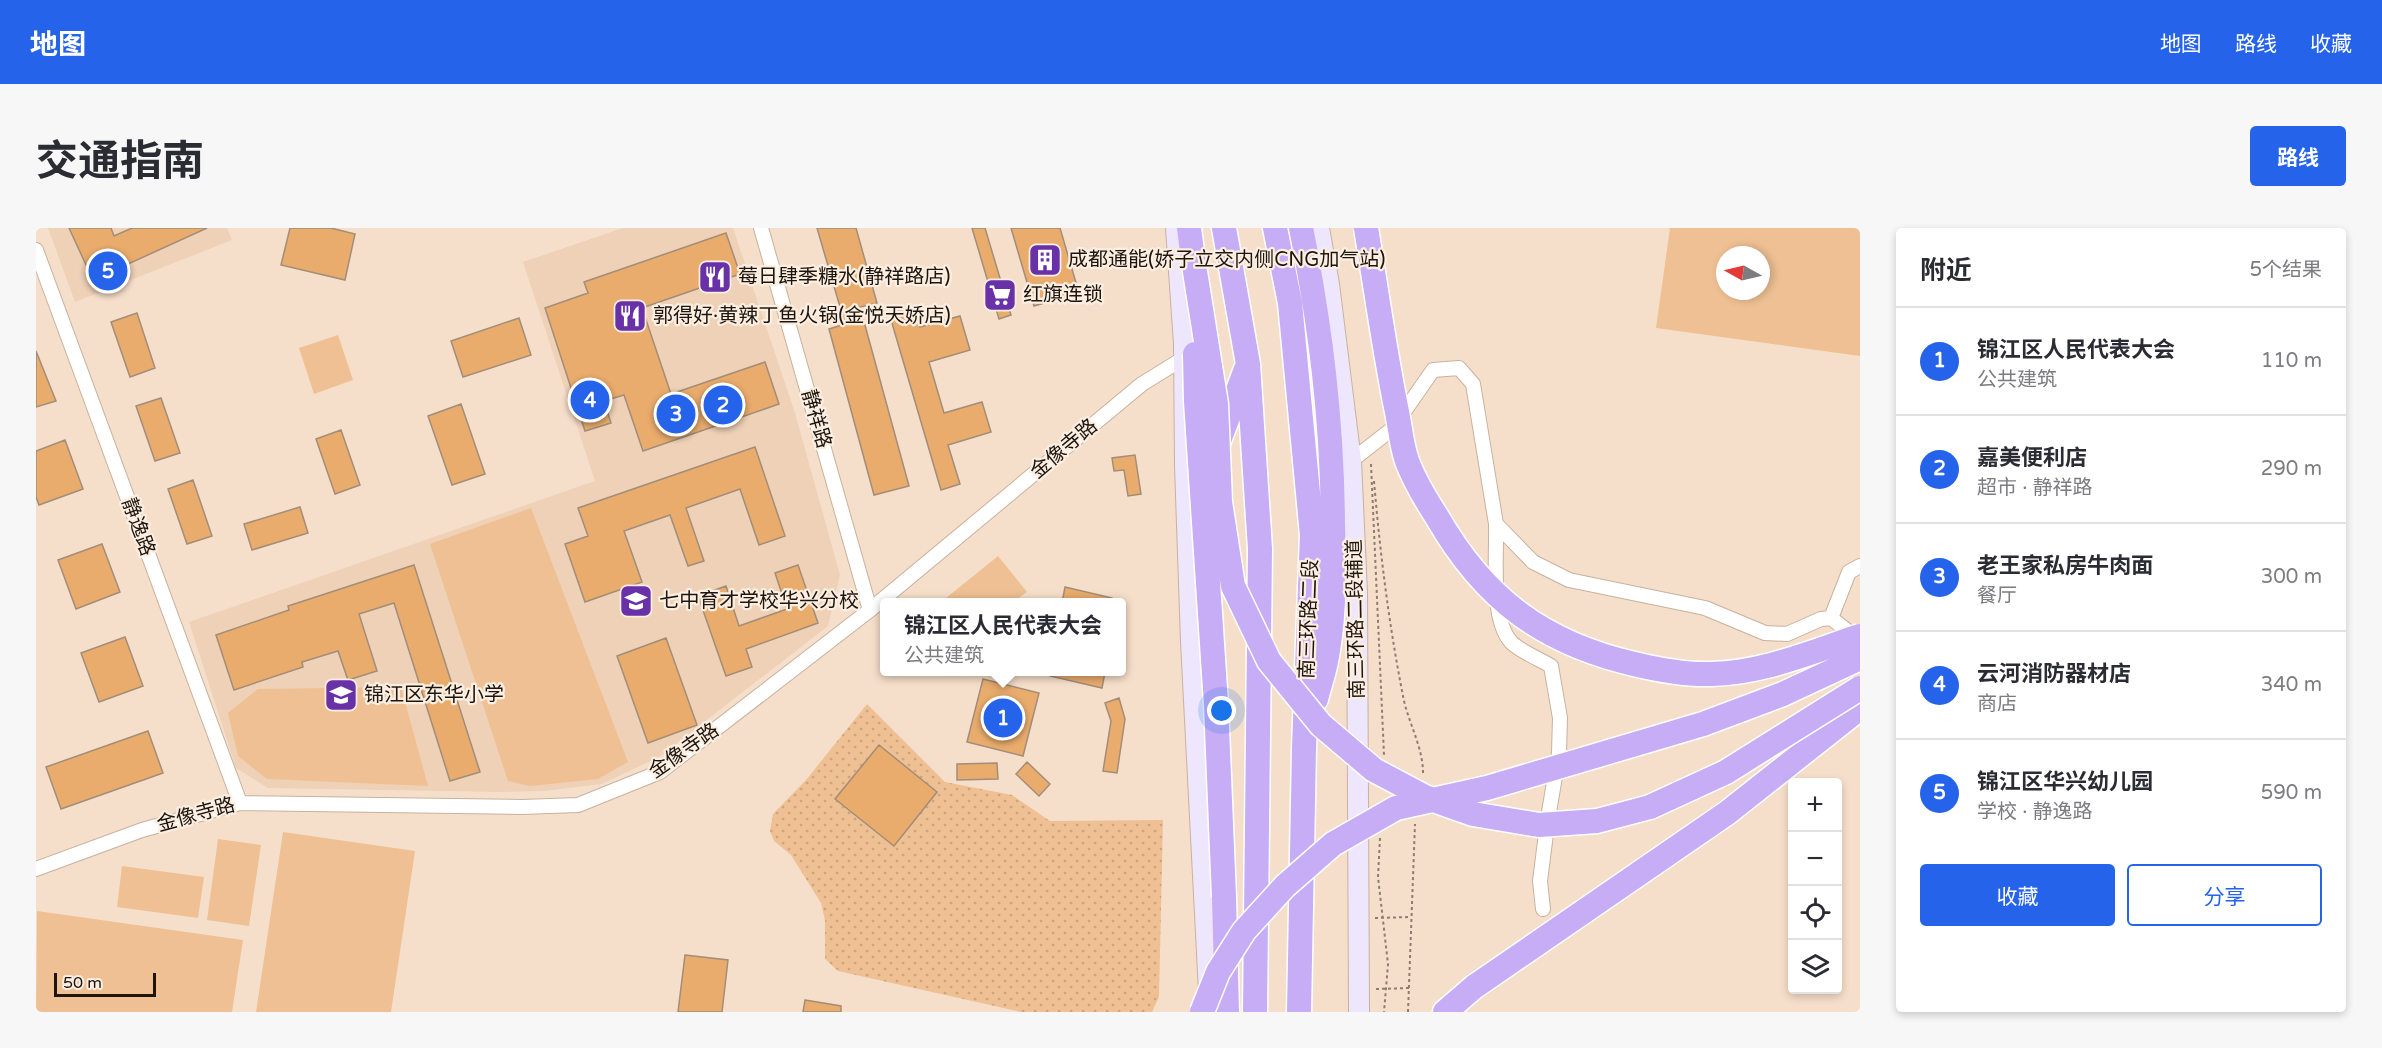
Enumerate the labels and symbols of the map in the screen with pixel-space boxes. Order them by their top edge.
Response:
building icon: 成都通能(娇子立交内侧CNG加气站) [1027,242,1063,278]
north arrow [1716,246,1770,300]
pin: 5 [88,248,128,294]
place label: 成都通能(娇子立交内侧CNG加气站) [1068,248,1386,272]
restaurant icon: 莓日肆季糖水(静祥路店) [697,259,733,295]
place label: 莓日肆季糖水(静祥路店) [738,265,950,289]
supermarket icon: 红旗连锁 [982,277,1018,313]
place label: 红旗连锁 [1023,283,1103,307]
restaurant icon: 郭得好·黄辣丁鱼火锅(金悦天娇店) [612,298,648,334]
place label: 郭得好·黄辣丁鱼火锅(金悦天娇店) [653,304,951,328]
pin: 4 [570,378,610,423]
pin: 2 [704,382,742,428]
street label: 静祥路 [796,387,836,451]
pin: 3 [656,392,696,436]
street label: 金像寺路 [1026,414,1102,484]
street label: 静逸路 [116,495,160,559]
street label: 南三环路二段辅道 [1343,539,1369,699]
street label: 南三环路二段 [1295,559,1323,679]
school or university icon: 七中育才学校华兴分校 [618,583,654,619]
place label: 七中育才学校华兴分校 [659,589,859,613]
school or university icon: 锦江区东华小学 [323,677,359,713]
place label: 锦江区东华小学 [364,683,504,707]
pin: 1 [984,696,1022,740]
your location [1207,696,1236,725]
street label: 金像寺路 [644,718,724,784]
street label: 金像寺路 [154,793,238,837]
scale bar [54,970,156,998]

